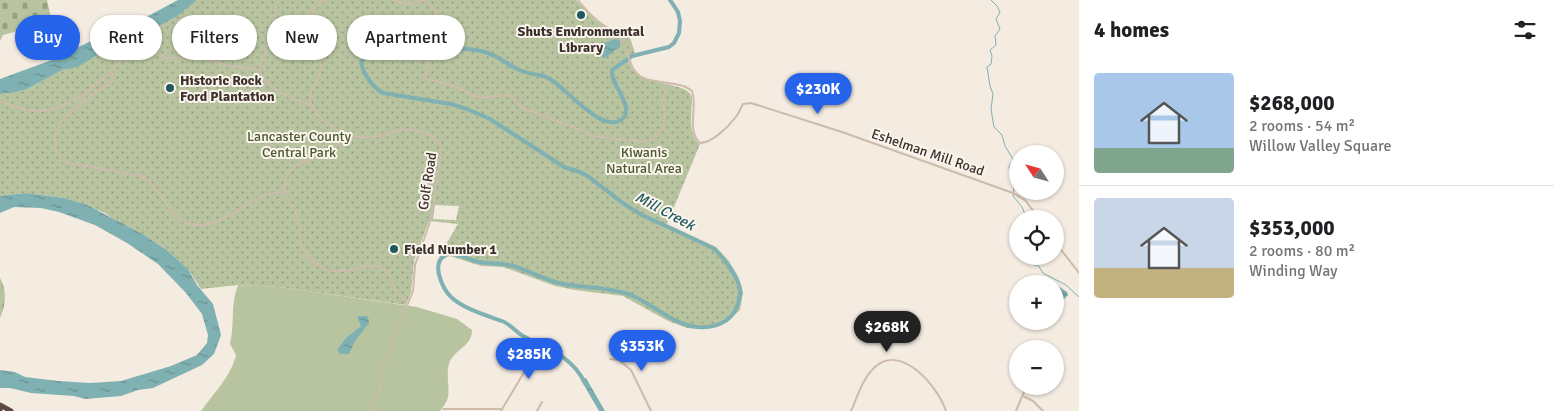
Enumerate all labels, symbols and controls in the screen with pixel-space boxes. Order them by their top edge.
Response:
marker: Shuts Environmental Library [575,9,587,21]
chip: Buy [15,15,80,60]
chip: Rent [90,15,162,60]
chip: Filters [172,15,257,60]
chip: New [267,15,337,60]
chip: Apartment [347,15,465,60]
icon: filters [1511,16,1539,44]
text: 4 homes [1094,17,1169,43]
place label: Shuts Environmental Library [518,23,645,56]
place label: Historic Rock Ford Plantation [180,72,275,105]
pin: $230K [783,72,853,115]
text: $230K [796,79,840,99]
marker: Historic Rock Ford Plantation [164,82,176,94]
text: $268,000 [1249,90,1335,116]
icon: home [1134,93,1194,153]
text: 2 rooms · 54 m² [1249,116,1355,136]
street label: Eshelman Mill Road [869,125,986,180]
park label: Lancaster County Central Park [247,128,352,161]
text: Willow Valley Square [1249,136,1392,156]
park label: Kiwanis Natural Area [606,144,682,177]
north arrow [1009,145,1064,200]
map controls [1009,145,1064,395]
street label: Golf Road [415,151,440,211]
water label: Mill Creek [632,188,699,235]
button: locate [1009,210,1064,265]
text: $353,000 [1249,215,1335,241]
icon: home [1134,218,1194,278]
place label: Field Number 1 [404,241,497,258]
text: 2 rooms · 80 m² [1249,241,1355,261]
marker: Field Number 1 [388,243,400,255]
text: Winding Way [1249,261,1338,281]
button: + [1009,275,1064,330]
pin: $268K [852,310,922,353]
text: $268K [865,317,909,337]
pin: $353K [607,330,677,372]
text: $353K [620,336,664,356]
pin: $285K [494,338,564,380]
button: − [1009,340,1064,395]
text: $285K [507,344,551,364]

